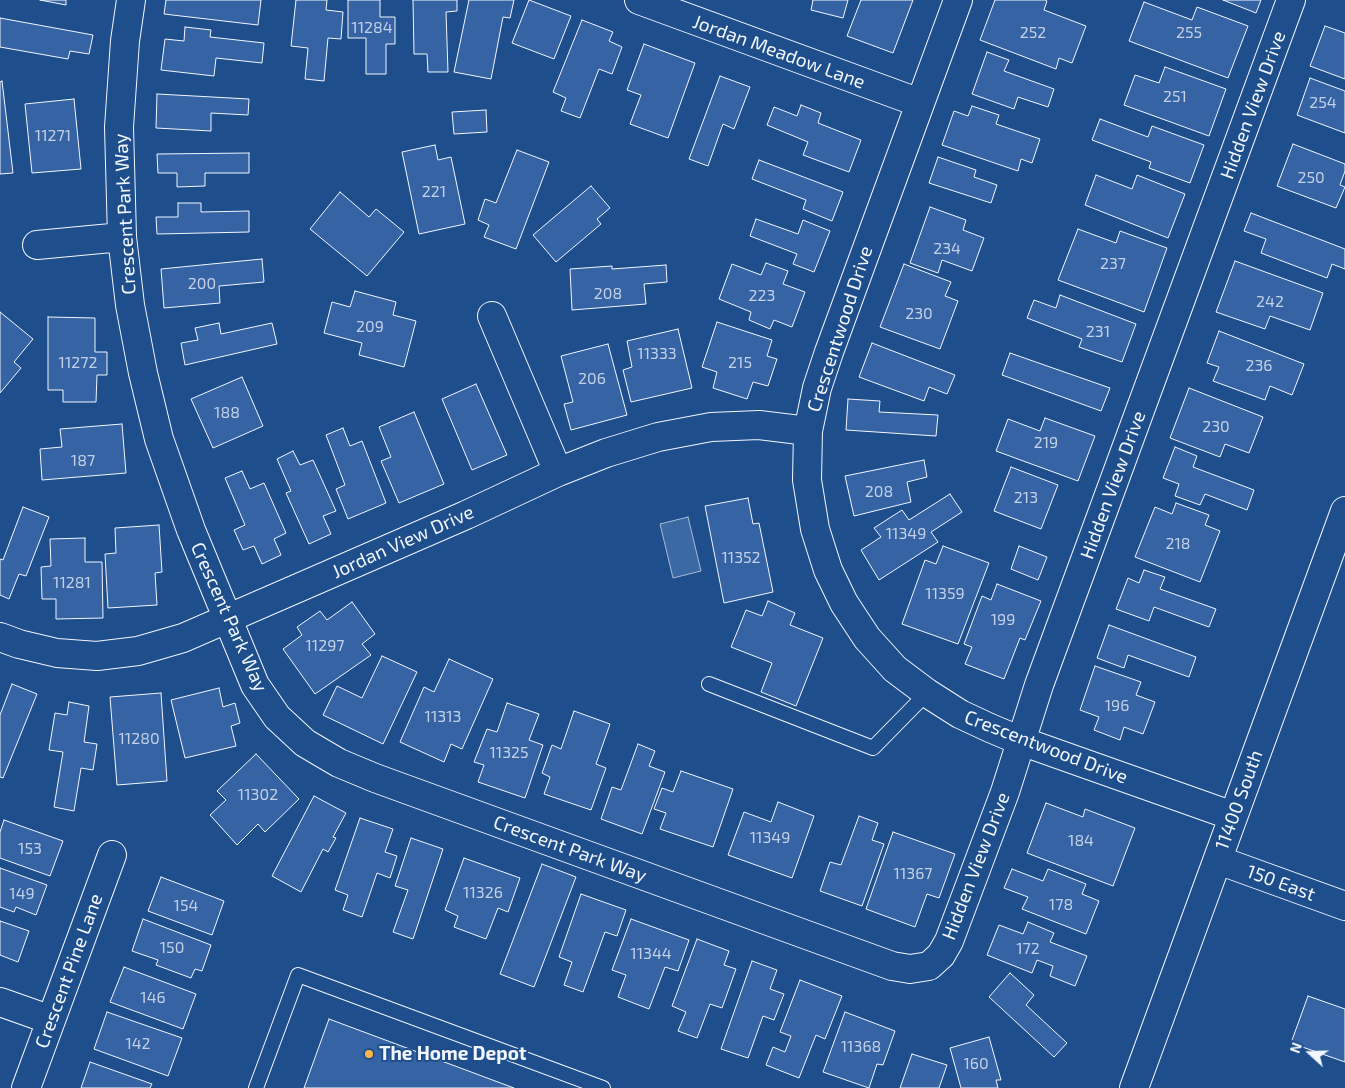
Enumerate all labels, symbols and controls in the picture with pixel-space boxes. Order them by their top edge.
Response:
street label: Jordan Meadow Lane [690,10,868,94]
house number: 11284 [351,18,393,38]
house number: 252 [1020,23,1046,43]
house number: 255 [1176,23,1202,43]
street label: Hidden View Drive [1216,28,1290,182]
house number: 251 [1163,87,1187,107]
house number: 254 [1309,93,1337,113]
house number: 11271 [35,126,71,146]
street label: Crescent Park Way [109,133,141,295]
house number: 250 [1297,168,1325,188]
house number: 221 [422,182,446,202]
house number: 234 [933,239,961,259]
street label: Crescentwood Drive [802,243,878,415]
house number: 237 [1100,254,1126,274]
house number: 200 [188,274,216,294]
house number: 208 [594,284,622,304]
house number: 223 [749,286,775,306]
house number: 242 [1256,292,1284,312]
house number: 230 [905,304,933,324]
house number: 209 [356,317,384,337]
house number: 231 [1086,322,1110,342]
house number: 11333 [637,344,677,364]
house number: 11272 [59,353,97,373]
house number: 215 [728,353,752,373]
house number: 236 [1245,356,1273,376]
house number: 206 [578,369,606,389]
house number: 188 [214,403,240,423]
street label: Hidden View Drive [1076,408,1150,562]
house number: 230 [1202,417,1230,437]
house number: 219 [1034,433,1058,453]
house number: 187 [71,451,95,471]
house number: 208 [865,482,893,502]
house number: 213 [1014,488,1038,508]
street label: Jordan View Drive [329,501,477,583]
house number: 11349 [886,524,926,544]
house number: 218 [1165,534,1191,554]
street label: Crescent Park Way [186,539,272,695]
house number: 11352 [721,548,761,568]
house number: 11281 [53,573,91,593]
house number: 11359 [925,584,965,604]
house number: 199 [991,610,1015,630]
house number: 11297 [305,636,345,656]
house number: 196 [1105,696,1129,716]
street label: Crescentwood Drive [961,705,1131,789]
house number: 11313 [425,707,461,727]
house number: 11280 [118,729,160,749]
house number: 11325 [489,743,529,763]
street label: 11400 South [1210,747,1268,853]
house number: 11302 [238,785,278,805]
street label: Hidden View Drive [937,789,1015,943]
street label: Crescent Park Way [490,811,650,887]
house number: 11349 [750,828,790,848]
house number: 184 [1068,831,1094,851]
house number: 153 [18,839,42,859]
street label: 150 East [1244,860,1318,906]
house number: 11367 [894,864,932,884]
house number: 11326 [463,883,503,903]
house number: 149 [9,884,35,904]
street label: Crescent Pine Lane [30,891,108,1051]
house number: 178 [1049,895,1073,915]
house number: 154 [174,896,198,916]
house number: 150 [160,938,184,958]
house number: 172 [1016,939,1040,959]
house number: 11344 [630,944,672,964]
house number: 146 [140,988,166,1008]
north arrow [1285,1028,1335,1078]
house number: 142 [125,1034,151,1054]
house number: 11368 [841,1037,881,1057]
text: N [1286,1040,1305,1055]
place label: The Home Depot [379,1043,527,1065]
marker: The Home Depot [363,1048,375,1060]
house number: 160 [963,1054,989,1074]

